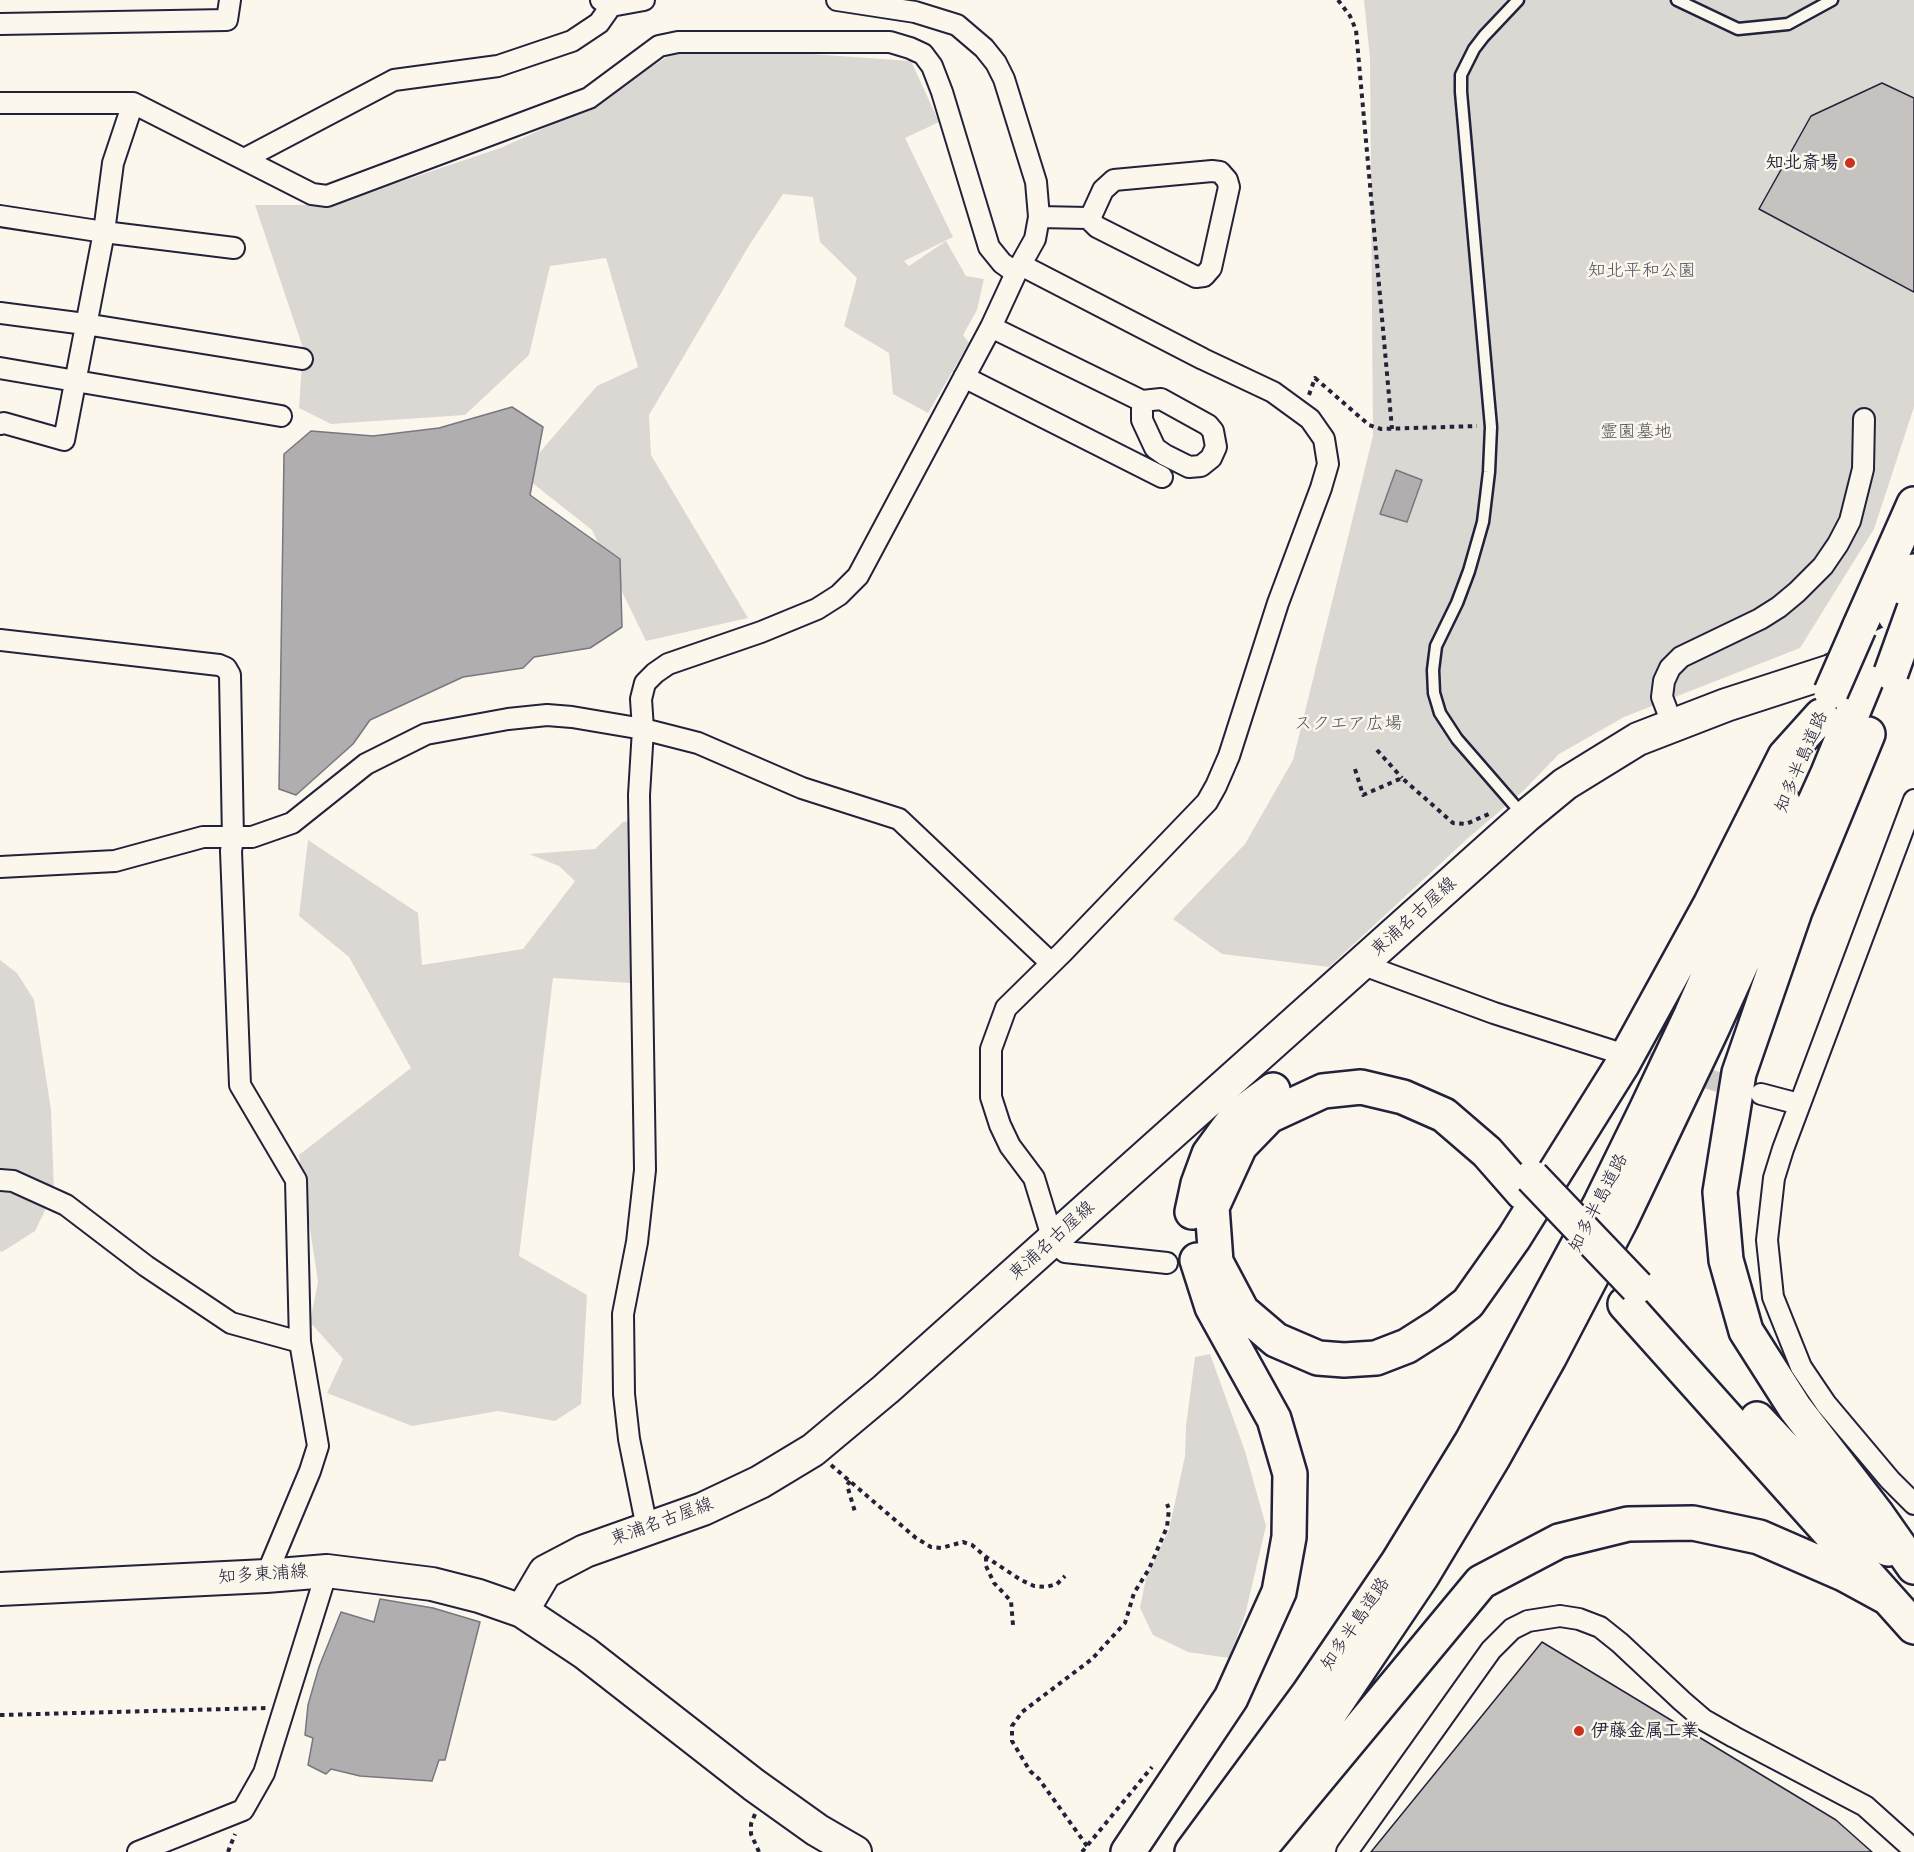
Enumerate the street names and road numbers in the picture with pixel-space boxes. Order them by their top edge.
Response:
street label: 知多半島道路 [1771,708,1833,816]
street label: 東浦名古屋線 [1367,873,1461,961]
street label: 知多半島道路 [1565,1150,1633,1256]
street label: 東浦名古屋線 [1005,1197,1099,1285]
street label: 東浦名古屋線 [608,1493,716,1551]
street label: 知多東浦線 [217,1561,309,1589]
street label: 知多半島道路 [1317,1573,1395,1675]

